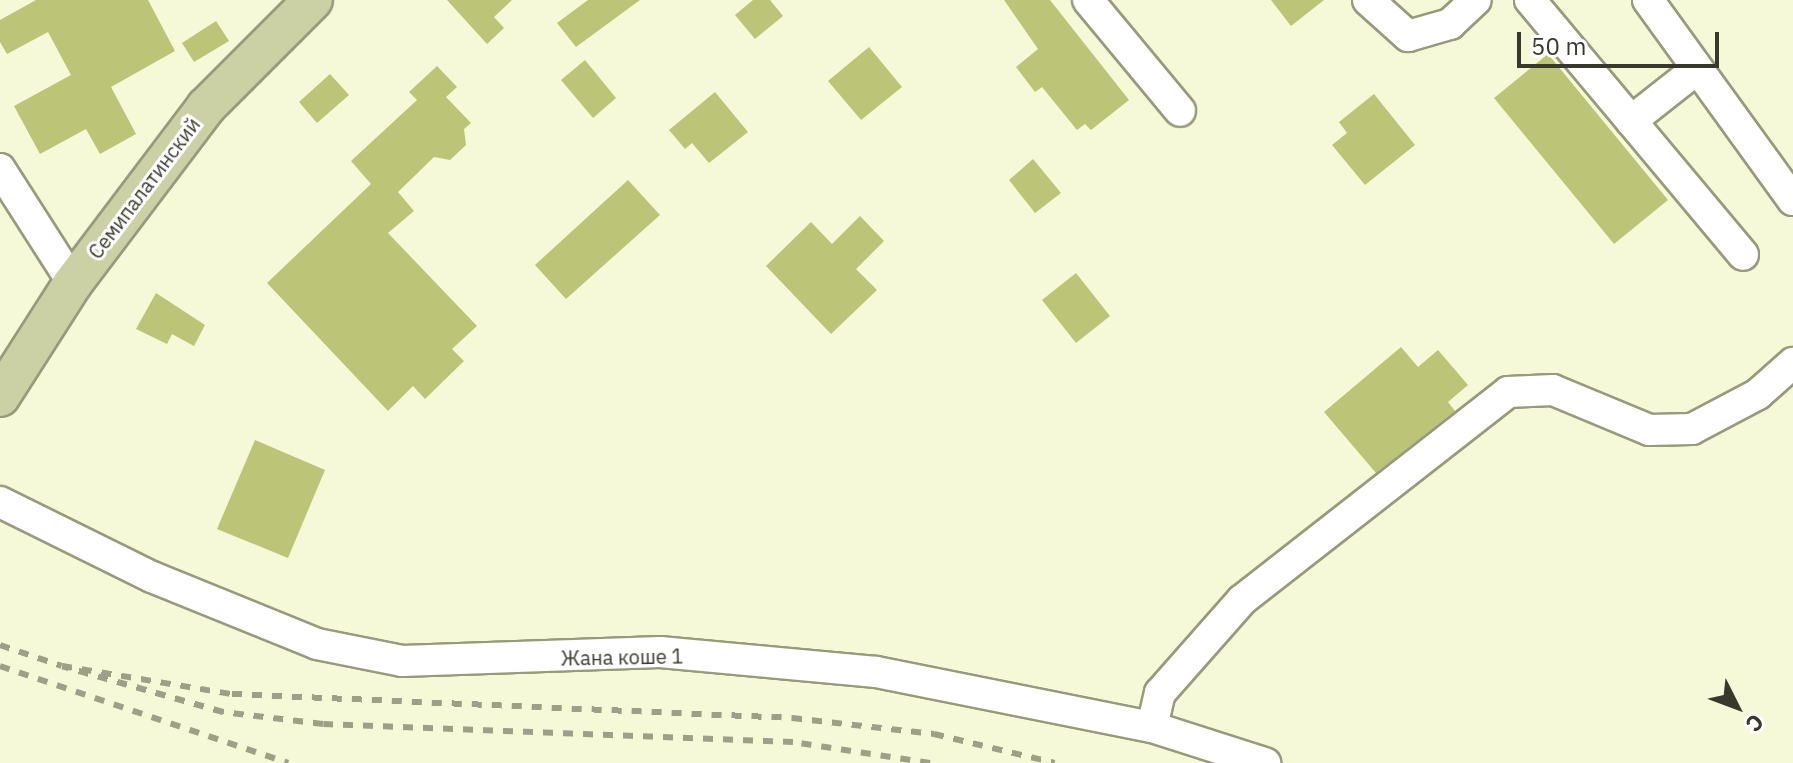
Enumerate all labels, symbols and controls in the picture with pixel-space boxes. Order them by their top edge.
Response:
scale bar [1521,16,1723,66]
text: 50 m [1531,30,1586,62]
street label: Семипалатинский [83,113,205,263]
street label: Жана коше 1 [560,644,684,670]
north arrow [1697,667,1777,747]
text: С [1740,708,1771,738]

